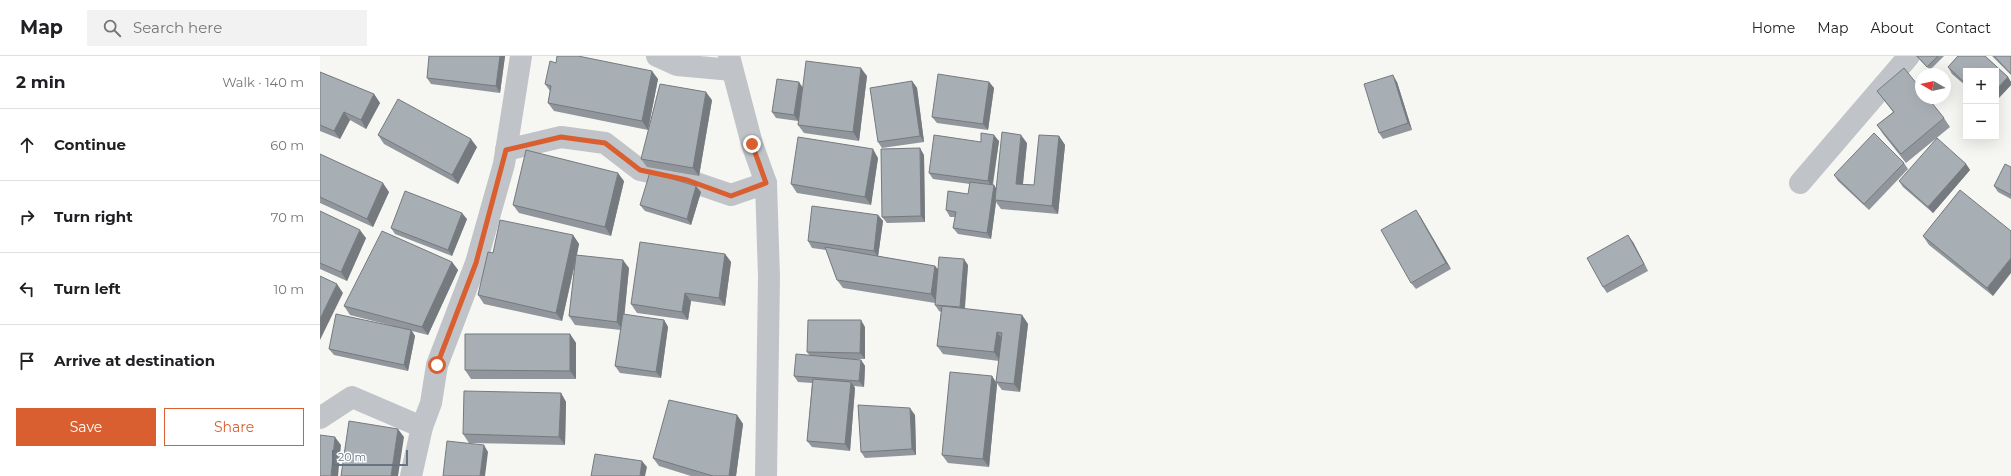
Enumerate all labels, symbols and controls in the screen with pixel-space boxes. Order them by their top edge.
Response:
search box [87,10,367,46]
text: Map [20,16,63,39]
icon: search [101,17,123,39]
text: Search here [133,18,222,37]
text: Home [1752,19,1795,37]
text: Map [1817,19,1848,37]
text: About [1870,19,1914,37]
text: Contact [1936,19,1991,37]
north arrow [1915,68,1951,104]
map controls [1963,68,1999,140]
button: + [1963,68,1999,104]
text: 2 min [16,72,66,92]
text: Walk · 140 m [222,74,304,90]
button: − [1963,104,1999,140]
icon: ahead [16,134,38,156]
text: Continue [54,135,126,154]
route end [743,135,761,153]
text: 60 m [270,137,304,153]
icon: right [16,206,38,228]
text: Turn right [54,207,133,226]
text: 70 m [271,209,304,225]
icon: left [16,278,38,300]
text: Turn left [54,279,121,298]
text: 10 m [274,281,304,297]
icon: arrive [16,350,38,372]
text: Arrive at destination [54,351,215,370]
route start [428,356,446,374]
button: Save [16,408,156,446]
button: Share [164,408,304,446]
scale bar [332,448,408,467]
text: 20 m [338,450,366,464]

